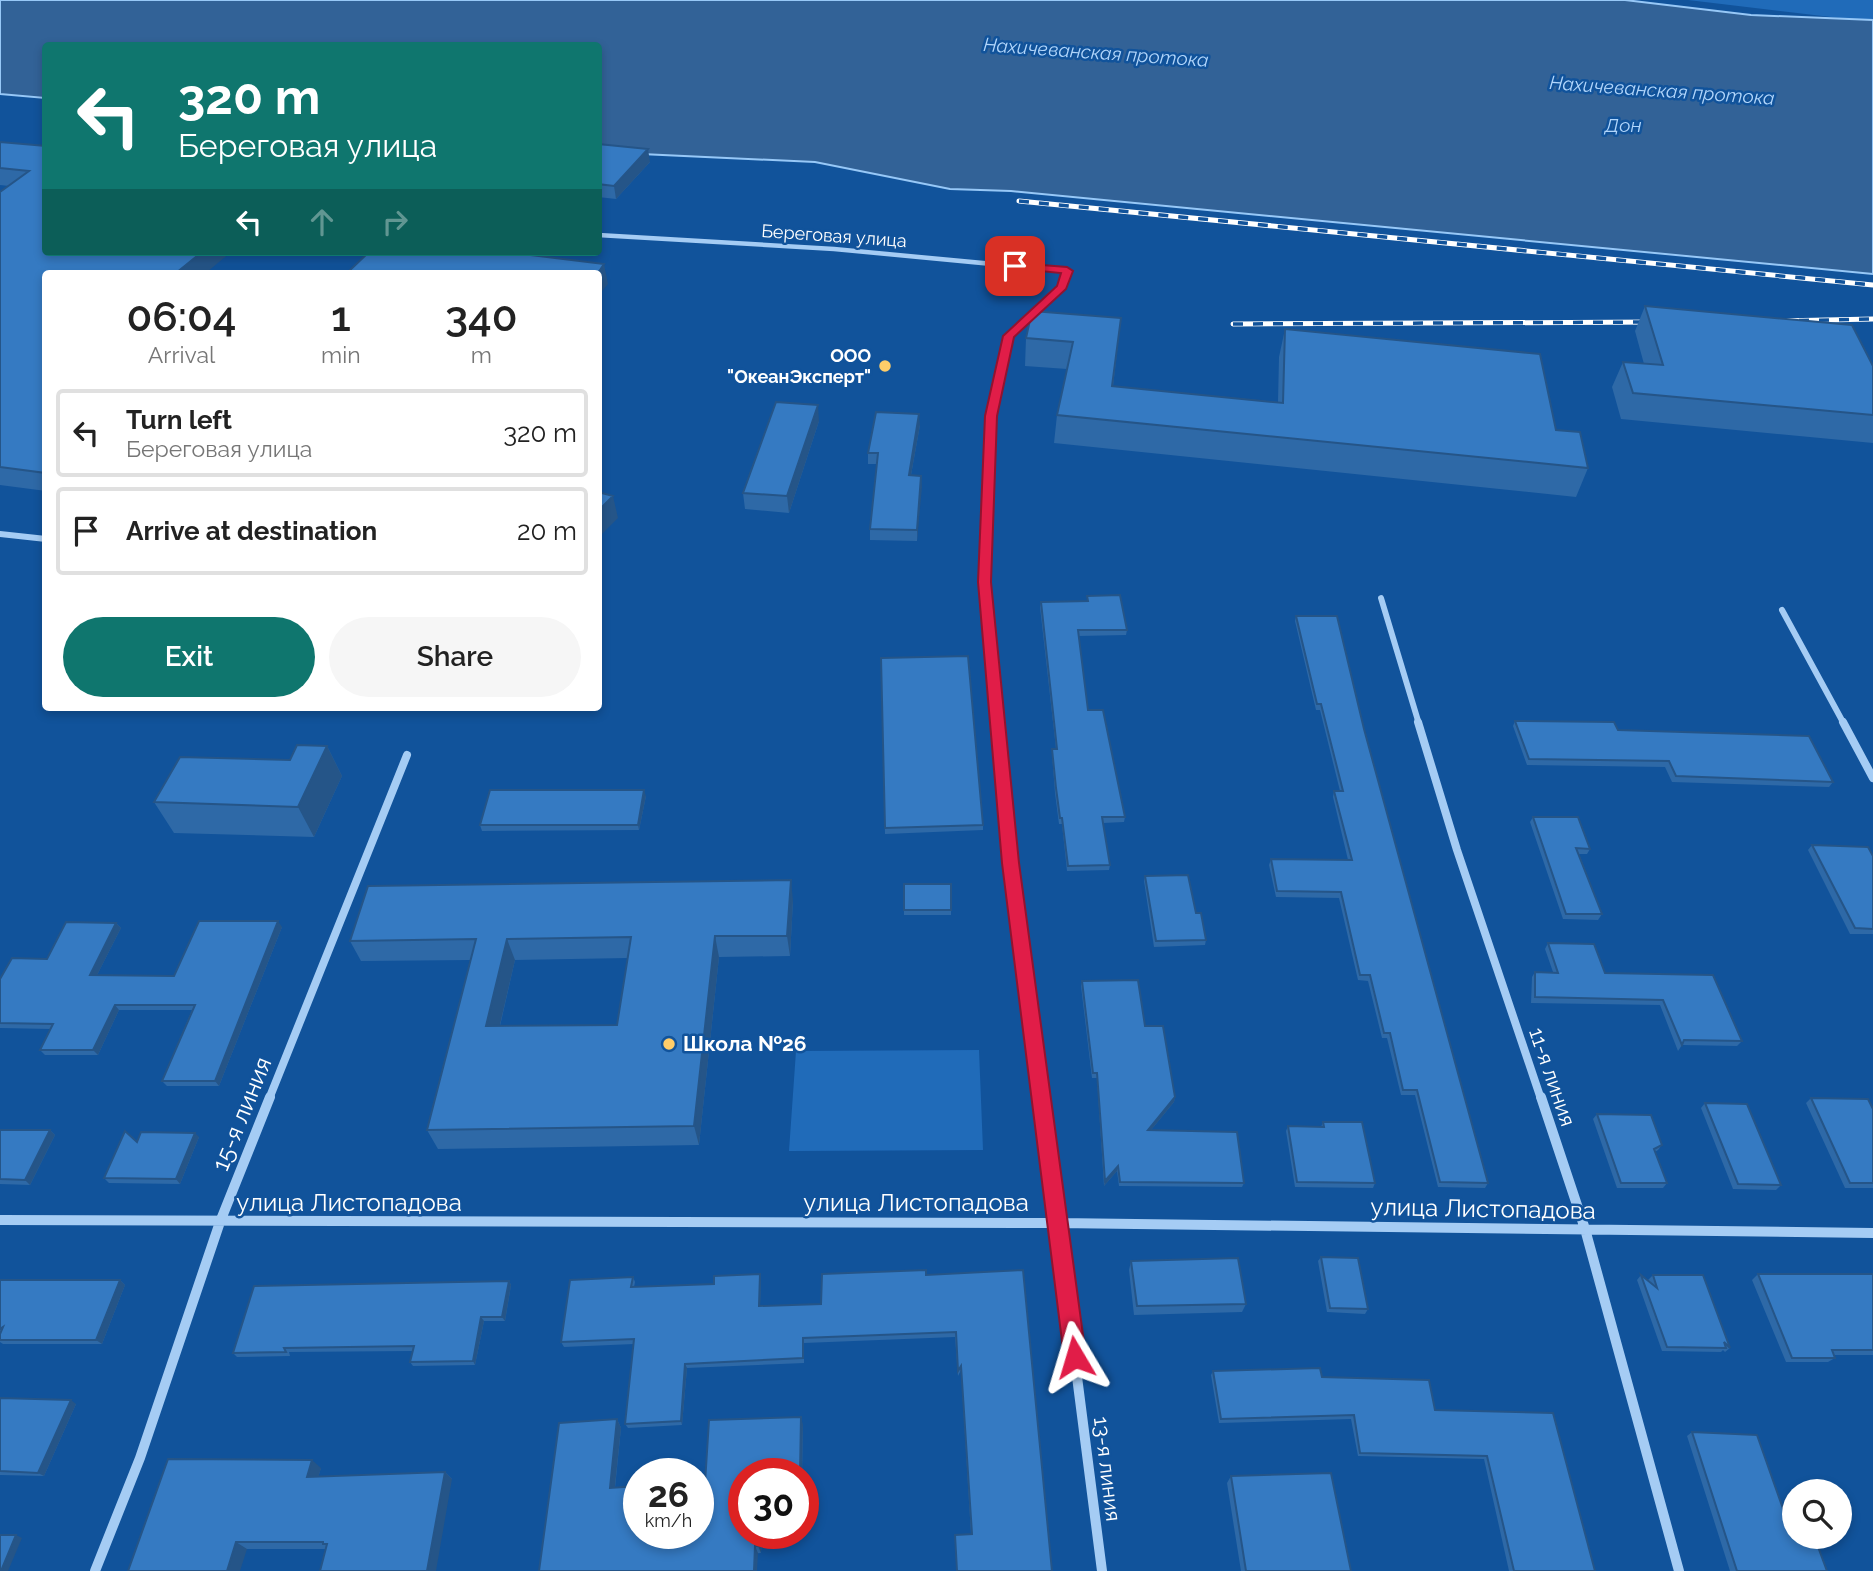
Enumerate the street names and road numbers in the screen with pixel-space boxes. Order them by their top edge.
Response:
street label: Береговая улица [761,220,907,251]
street label: 11-я линия [1524,1024,1581,1130]
street label: 15-я линия [206,1052,278,1175]
street label: улица Листопадова [236,1188,462,1217]
street label: улица Листопадова [803,1188,1029,1217]
street label: улица Листопадова [1370,1192,1596,1225]
street label: 13-я линия [1089,1415,1126,1523]

